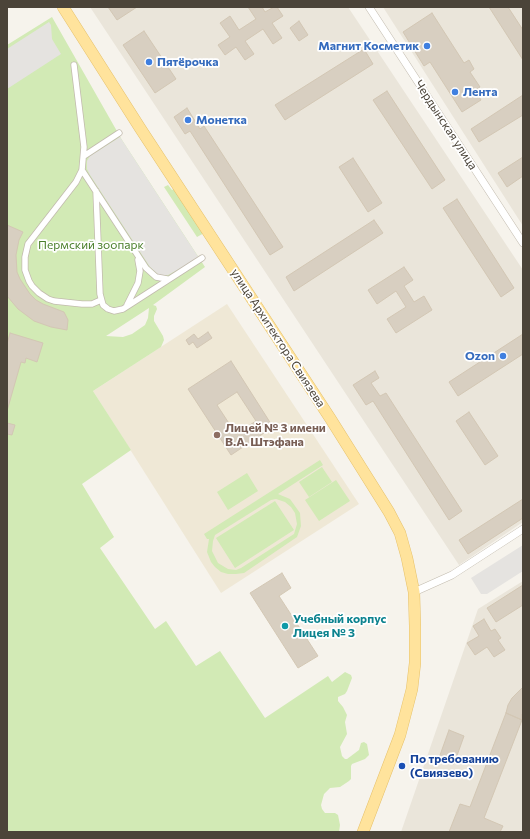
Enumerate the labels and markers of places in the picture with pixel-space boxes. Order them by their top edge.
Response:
place label: Магнит Косметик [318,39,419,53]
marker: Магнит Косметик [422,41,432,51]
place label: Пятёрочка [157,55,219,69]
marker: Пятёрочка [144,57,154,67]
place label: Лента [463,85,497,99]
marker: Лента [450,87,460,97]
place label: Монетка [196,113,247,127]
marker: Монетка [183,115,193,125]
place label: Ozon [465,349,495,363]
marker: Ozon [498,351,508,361]
place label: Лицей № 3 имени В.А. Штэфана [225,421,326,449]
marker: Лицей № 3 имени В.А. Штэфана [212,430,222,440]
place label: Учебный корпус Лицея № 3 [293,612,386,640]
marker: Учебный корпус Лицея № 3 [280,621,290,631]
place label: По требованию (Свиязево) [410,752,499,780]
marker: По требованию (Свиязево) [397,761,407,771]

